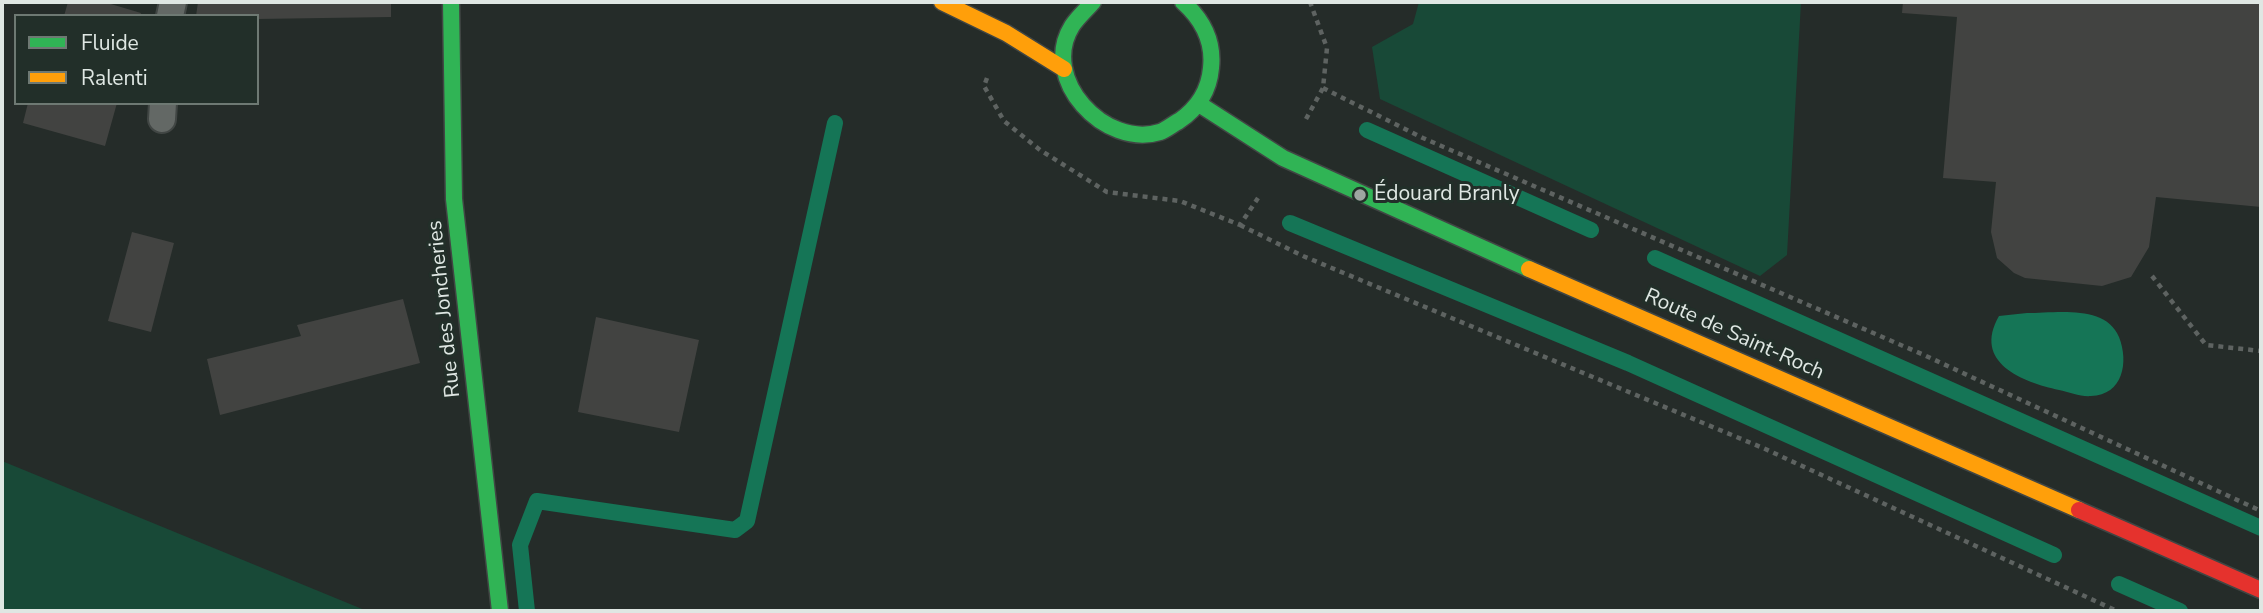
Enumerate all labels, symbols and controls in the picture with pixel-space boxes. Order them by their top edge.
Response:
legend [14,14,259,105]
text: Fluide [81,29,139,57]
text: Ralenti [81,64,148,92]
place label: Édouard Branly [1374,182,1519,208]
marker: Édouard Branly [1352,187,1368,203]
street label: Rue des Joncheries [423,219,467,399]
street label: Route de Saint-Roch [1640,284,1828,386]

